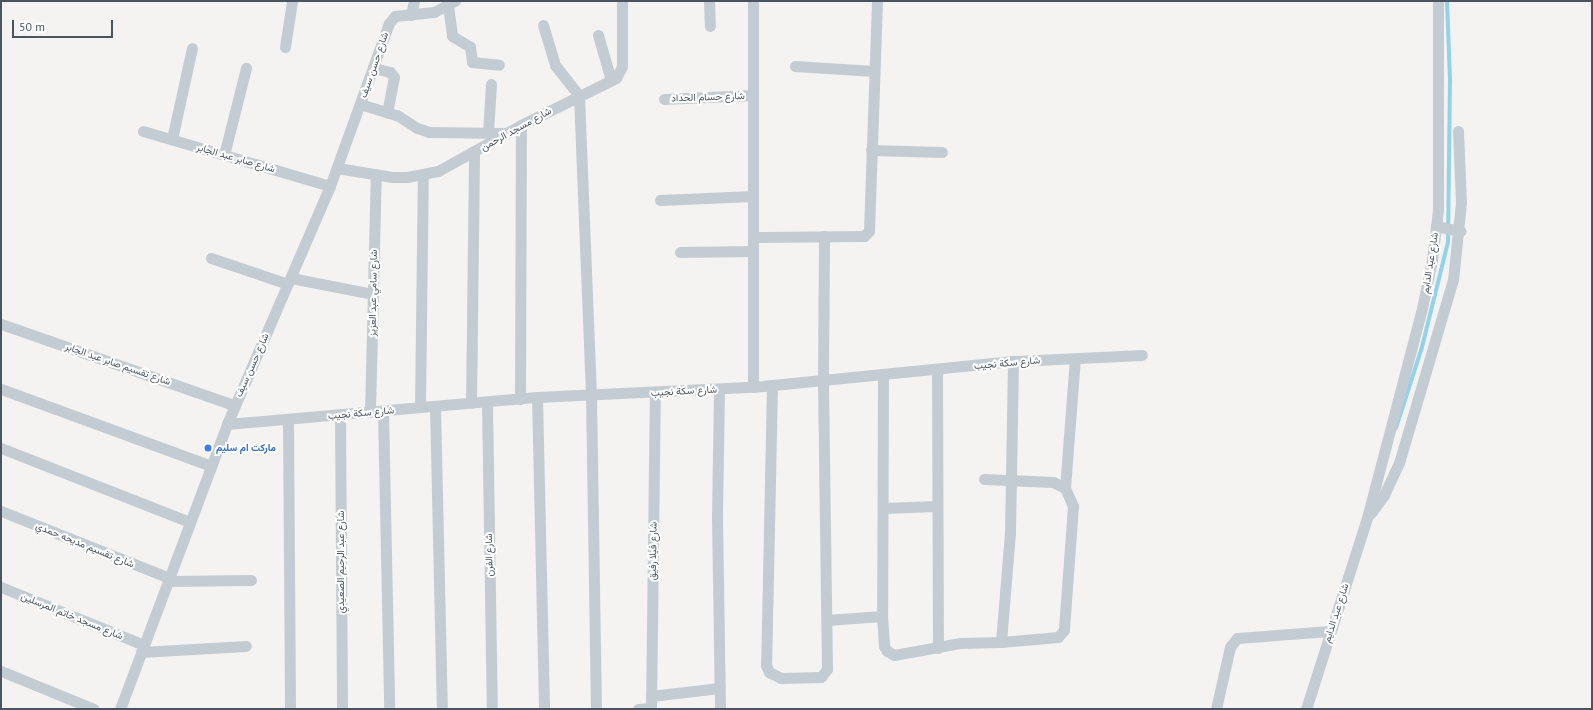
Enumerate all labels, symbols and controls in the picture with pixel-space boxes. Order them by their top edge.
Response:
scale bar [14,12,115,38]
text: 50 m [19,19,45,34]
street label: شارع حسن سيف [357,31,391,99]
street label: شارع حسام الحداد [671,90,745,104]
street label: شارع مسجد الرحمن [478,105,554,153]
street label: شارع صابر عبد الجابر [195,141,277,175]
street label: شارع عبد الدايم [1419,232,1441,294]
street label: شارع سامي عبد العزيز [366,250,380,336]
street label: شارع حسن سيف [233,331,271,399]
street label: شارع تقسيم صابر عبد الجابر [64,340,172,388]
street label: شارع سكة نجيب [973,354,1041,372]
street label: شارع سكة نجيب [651,383,717,399]
street label: شارع سكة نجيب [327,404,395,422]
place label: ماركت ام سليم [216,442,276,454]
marker: ماركت ام سليم [203,443,213,453]
street label: شارع عبد الرحيم الصعيدي [335,511,347,613]
street label: شارع تقسيم مديحه حمدي [34,520,136,570]
street label: شارع فيلا رفيق [646,522,660,580]
street label: شارع الفرن [483,533,495,577]
street label: شارع عبد الدايم [1321,582,1351,644]
street label: شارع مسجد خاتم المرسلين [19,590,125,642]

